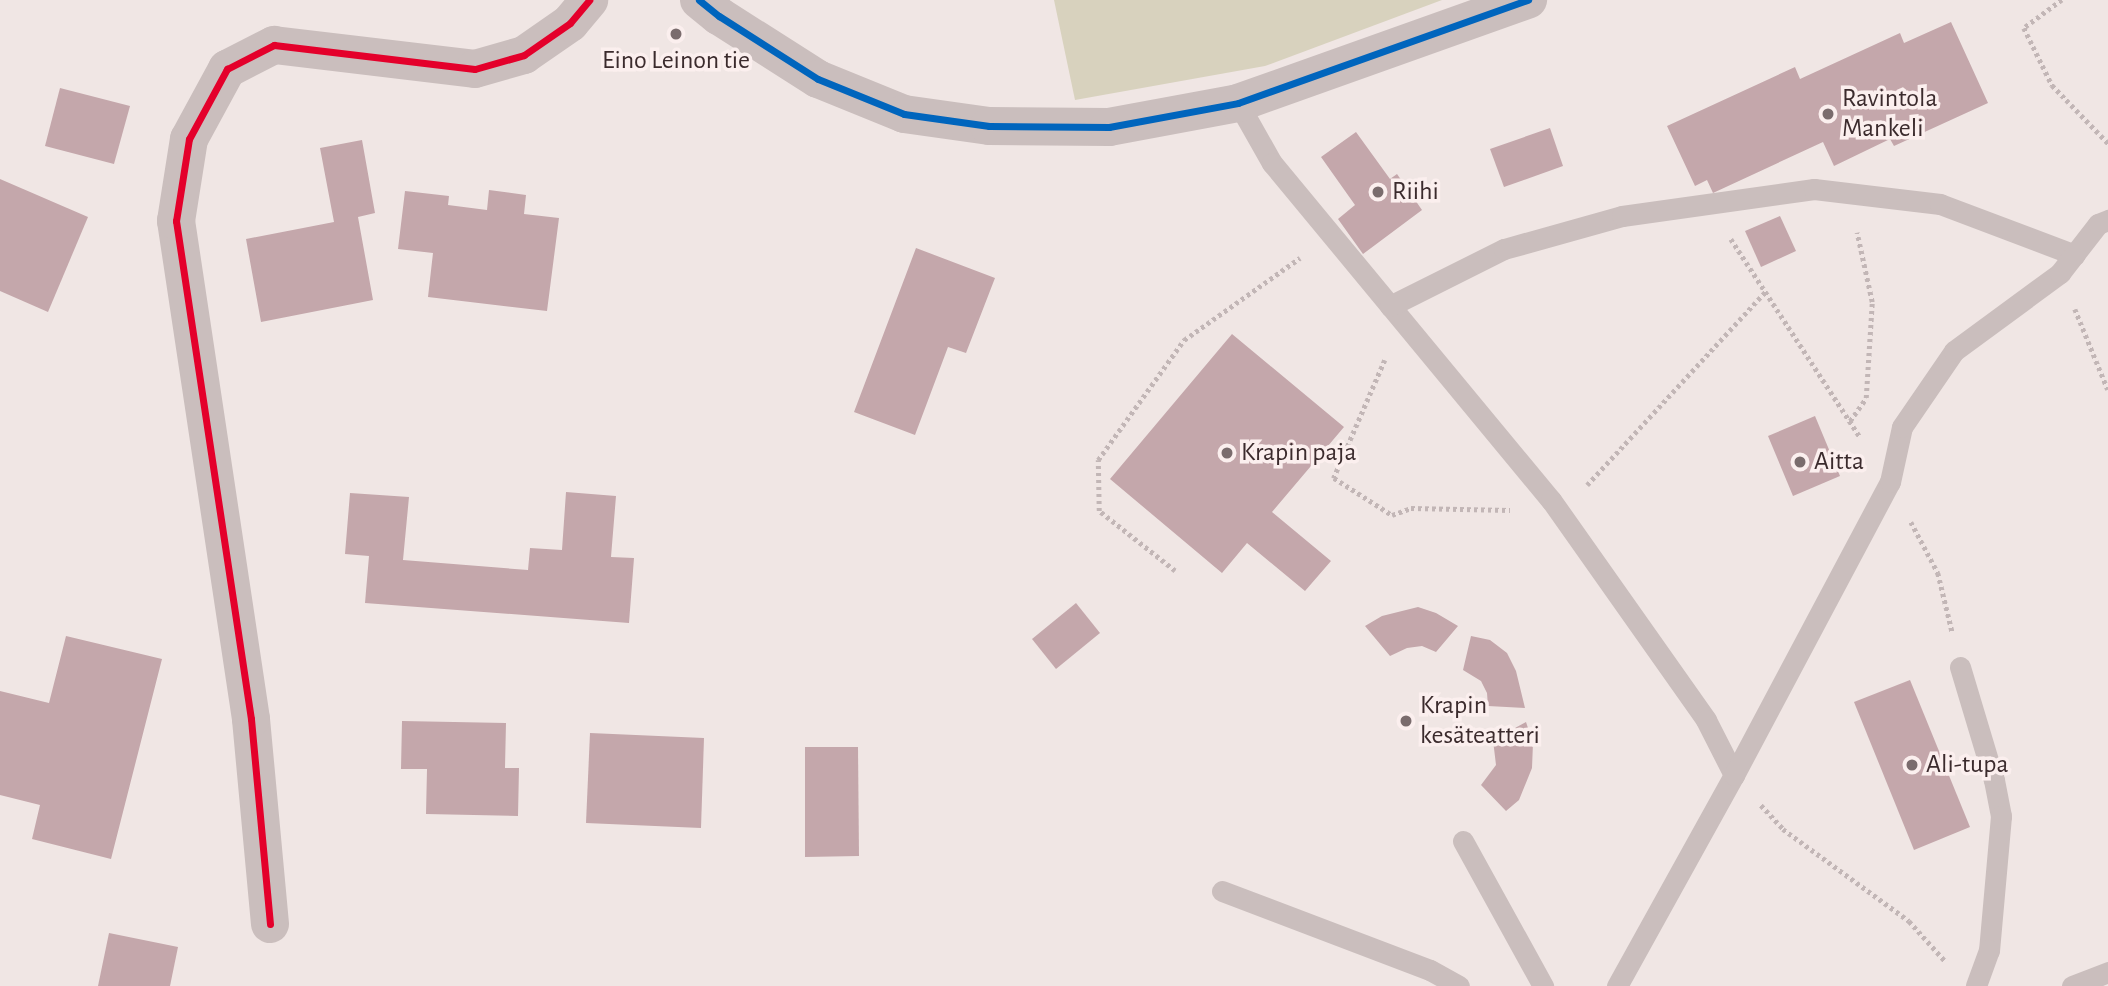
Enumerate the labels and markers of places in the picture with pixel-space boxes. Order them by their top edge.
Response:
marker: Eino Leinon tie [668,26,684,42]
place label: Eino Leinon tie [602,45,750,77]
place label: Ravintola Mankeli [1842,83,1937,144]
marker: Ravintola Mankeli [1820,106,1836,122]
place label: Riihi [1392,176,1439,208]
marker: Riihi [1370,184,1386,200]
place label: Krapin paja [1241,437,1356,469]
marker: Krapin paja [1219,445,1235,461]
place label: Aitta [1814,446,1864,478]
marker: Aitta [1792,454,1808,470]
place label: Krapin kesäteatteri [1420,690,1540,752]
marker: Krapin kesäteatteri [1398,713,1414,729]
place label: Ali-tupa [1926,749,2009,781]
marker: Ali-tupa [1904,757,1920,773]

